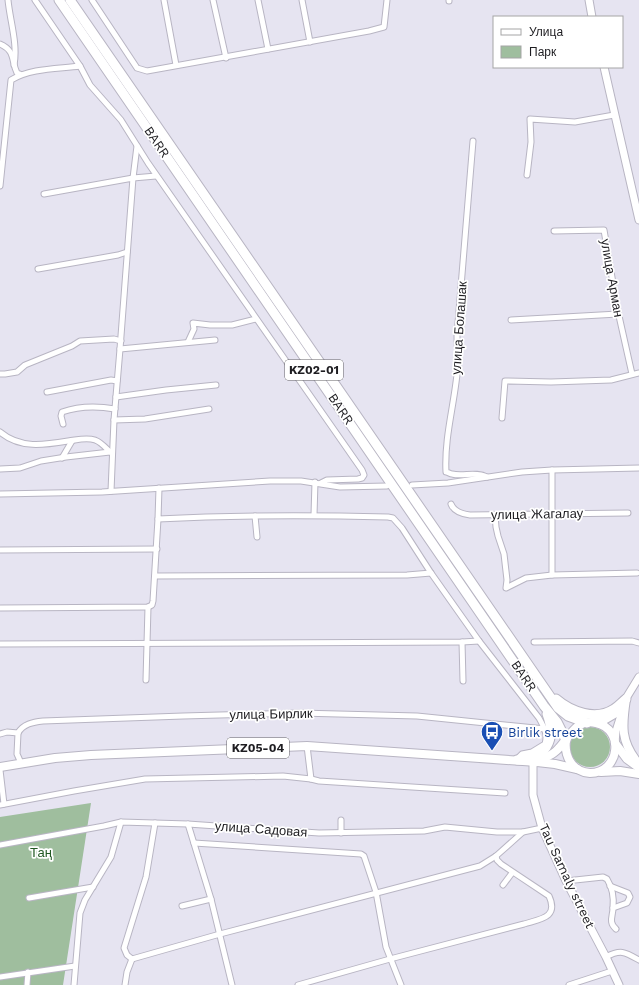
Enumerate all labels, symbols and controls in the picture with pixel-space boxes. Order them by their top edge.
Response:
legend [493,16,623,68]
text: Улица [529,25,563,39]
text: Парк [529,45,557,59]
street label: BARR [141,124,173,161]
street label: улица Арман [598,238,626,318]
street label: улица Болашак [448,280,470,375]
road number: KZ02-01 [285,360,343,380]
street label: BARR [325,391,357,428]
street label: улица Жагалау [491,506,584,522]
street label: BARR [508,658,540,695]
street label: улица Бирлик [229,706,313,722]
bus stop icon: Birlik street [479,719,505,752]
place label: Birlik street [508,725,582,740]
road number: KZ05-04 [227,738,289,758]
street label: улица Садовая [214,818,308,840]
street label: Tau Samaly street [536,821,598,931]
park label: Таң [30,845,53,860]

